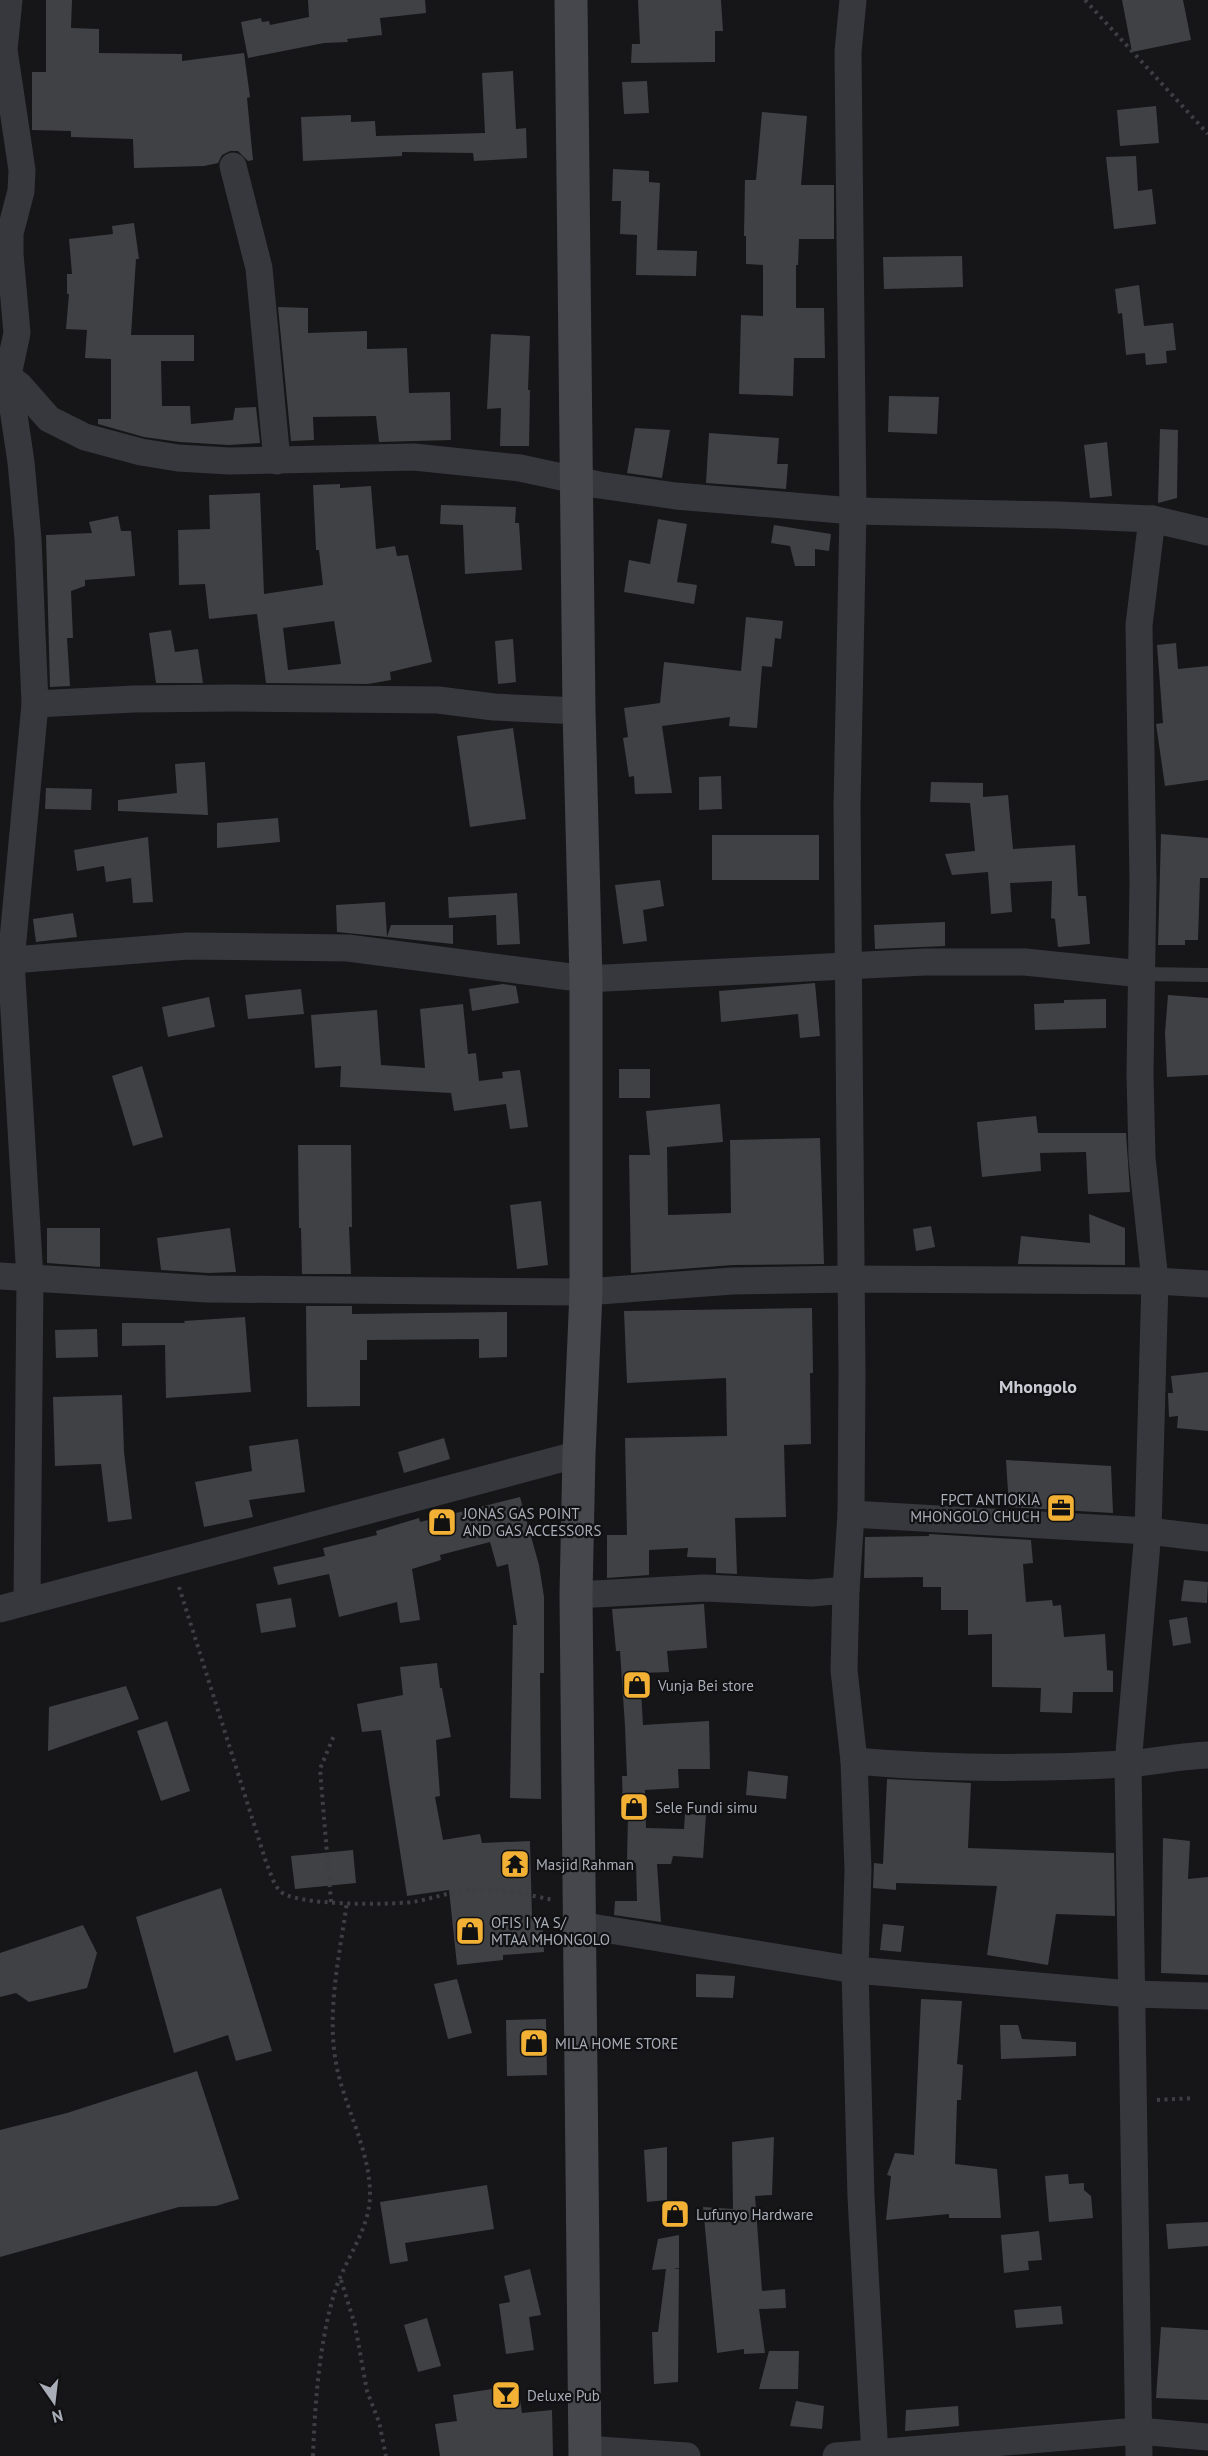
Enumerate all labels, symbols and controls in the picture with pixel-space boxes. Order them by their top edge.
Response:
district label: Mhongolo [999,1375,1077,1398]
place label: FPCT ANTIOKIA MHONGOLO CHUCH [910,1490,1040,1526]
office icon: FPCT ANTIOKIA MHONGOLO CHUCH [1045,1492,1077,1524]
place label: JONAS GAS POINT AND GAS ACCESSORS [462,1504,601,1540]
shop icon: JONAS GAS POINT AND GAS ACCESSORS [426,1506,458,1538]
shop icon: Vunja Bei store [621,1669,653,1701]
place label: Vunja Bei store [657,1676,754,1695]
shop icon: Sele Fundi simu [618,1791,650,1823]
place label: Sele Fundi simu [655,1798,757,1817]
temple icon: Masjid Rahman [499,1848,531,1880]
place label: Masjid Rahman [536,1855,634,1874]
place label: OFIS I YA S/ MTAA MHONGOLO [491,1913,610,1949]
shop icon: OFIS I YA S/ MTAA MHONGOLO [454,1915,486,1947]
shop icon: MILA HOME STORE [518,2027,550,2059]
place label: MILA HOME STORE [555,2034,678,2053]
shop icon: Lufunyo Hardware [659,2198,691,2230]
place label: Lufunyo Hardware [696,2205,813,2224]
north arrow [24,2372,84,2432]
bar icon: Deluxe Pub [490,2379,522,2411]
place label: Deluxe Pub [527,2386,600,2405]
text: N [50,2406,65,2428]

